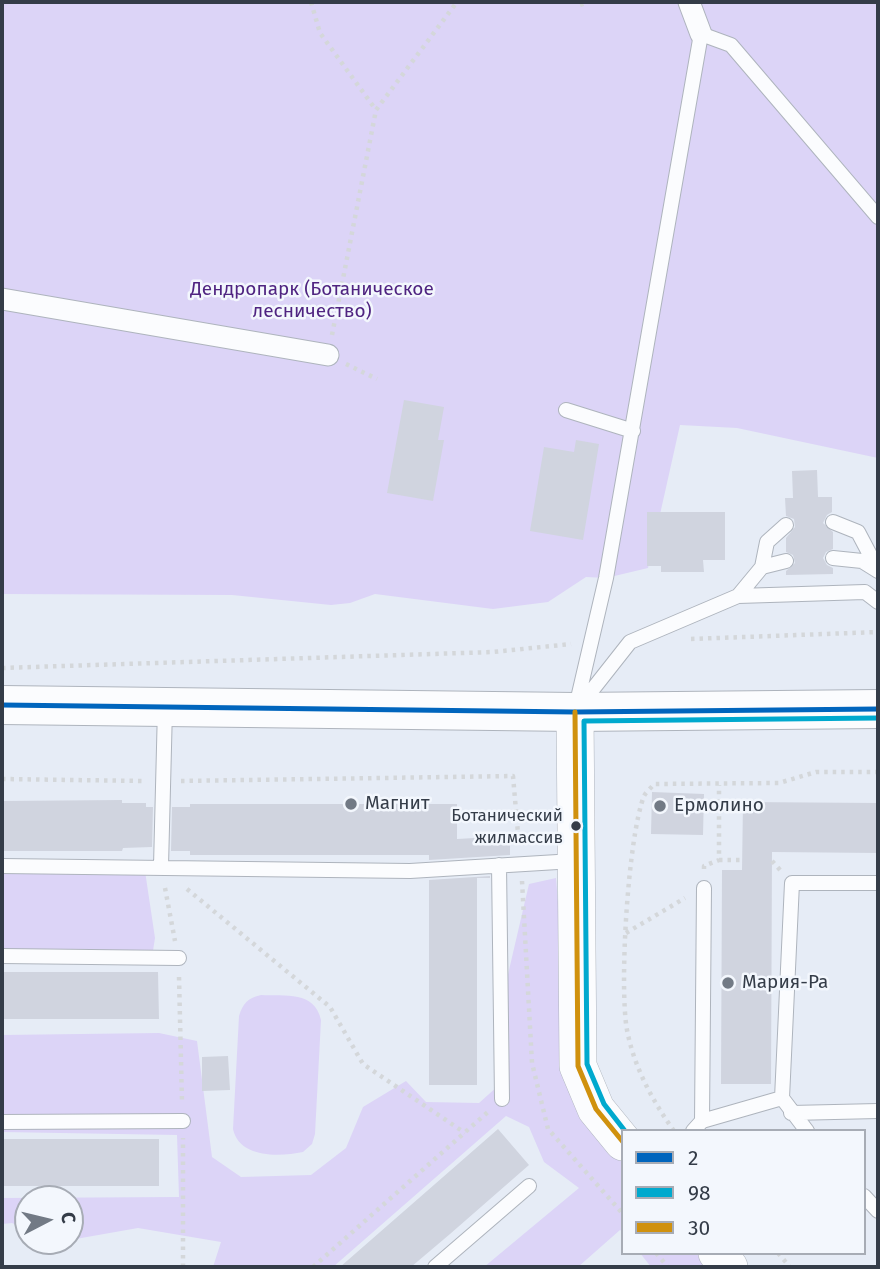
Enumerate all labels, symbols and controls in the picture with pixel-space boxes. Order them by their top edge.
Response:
park label: Дендропарк (Ботаническое лесничество) [190,279,434,323]
place label: Магнит [365,793,430,815]
place label: Ермолино [674,795,764,817]
marker: Магнит [343,796,359,812]
marker: Ермолино [652,798,668,814]
place label: Ботанический жилмассив [451,806,563,846]
marker: Ботанический жилмассив [569,819,583,833]
place label: Мария-Ра [742,972,828,994]
marker: Мария-Ра [720,975,736,991]
legend [621,1129,866,1255]
text: 2 [688,1145,698,1171]
text: 98 [688,1180,711,1206]
north arrow [14,1185,84,1255]
text: С [56,1211,80,1224]
text: 30 [688,1215,710,1241]

